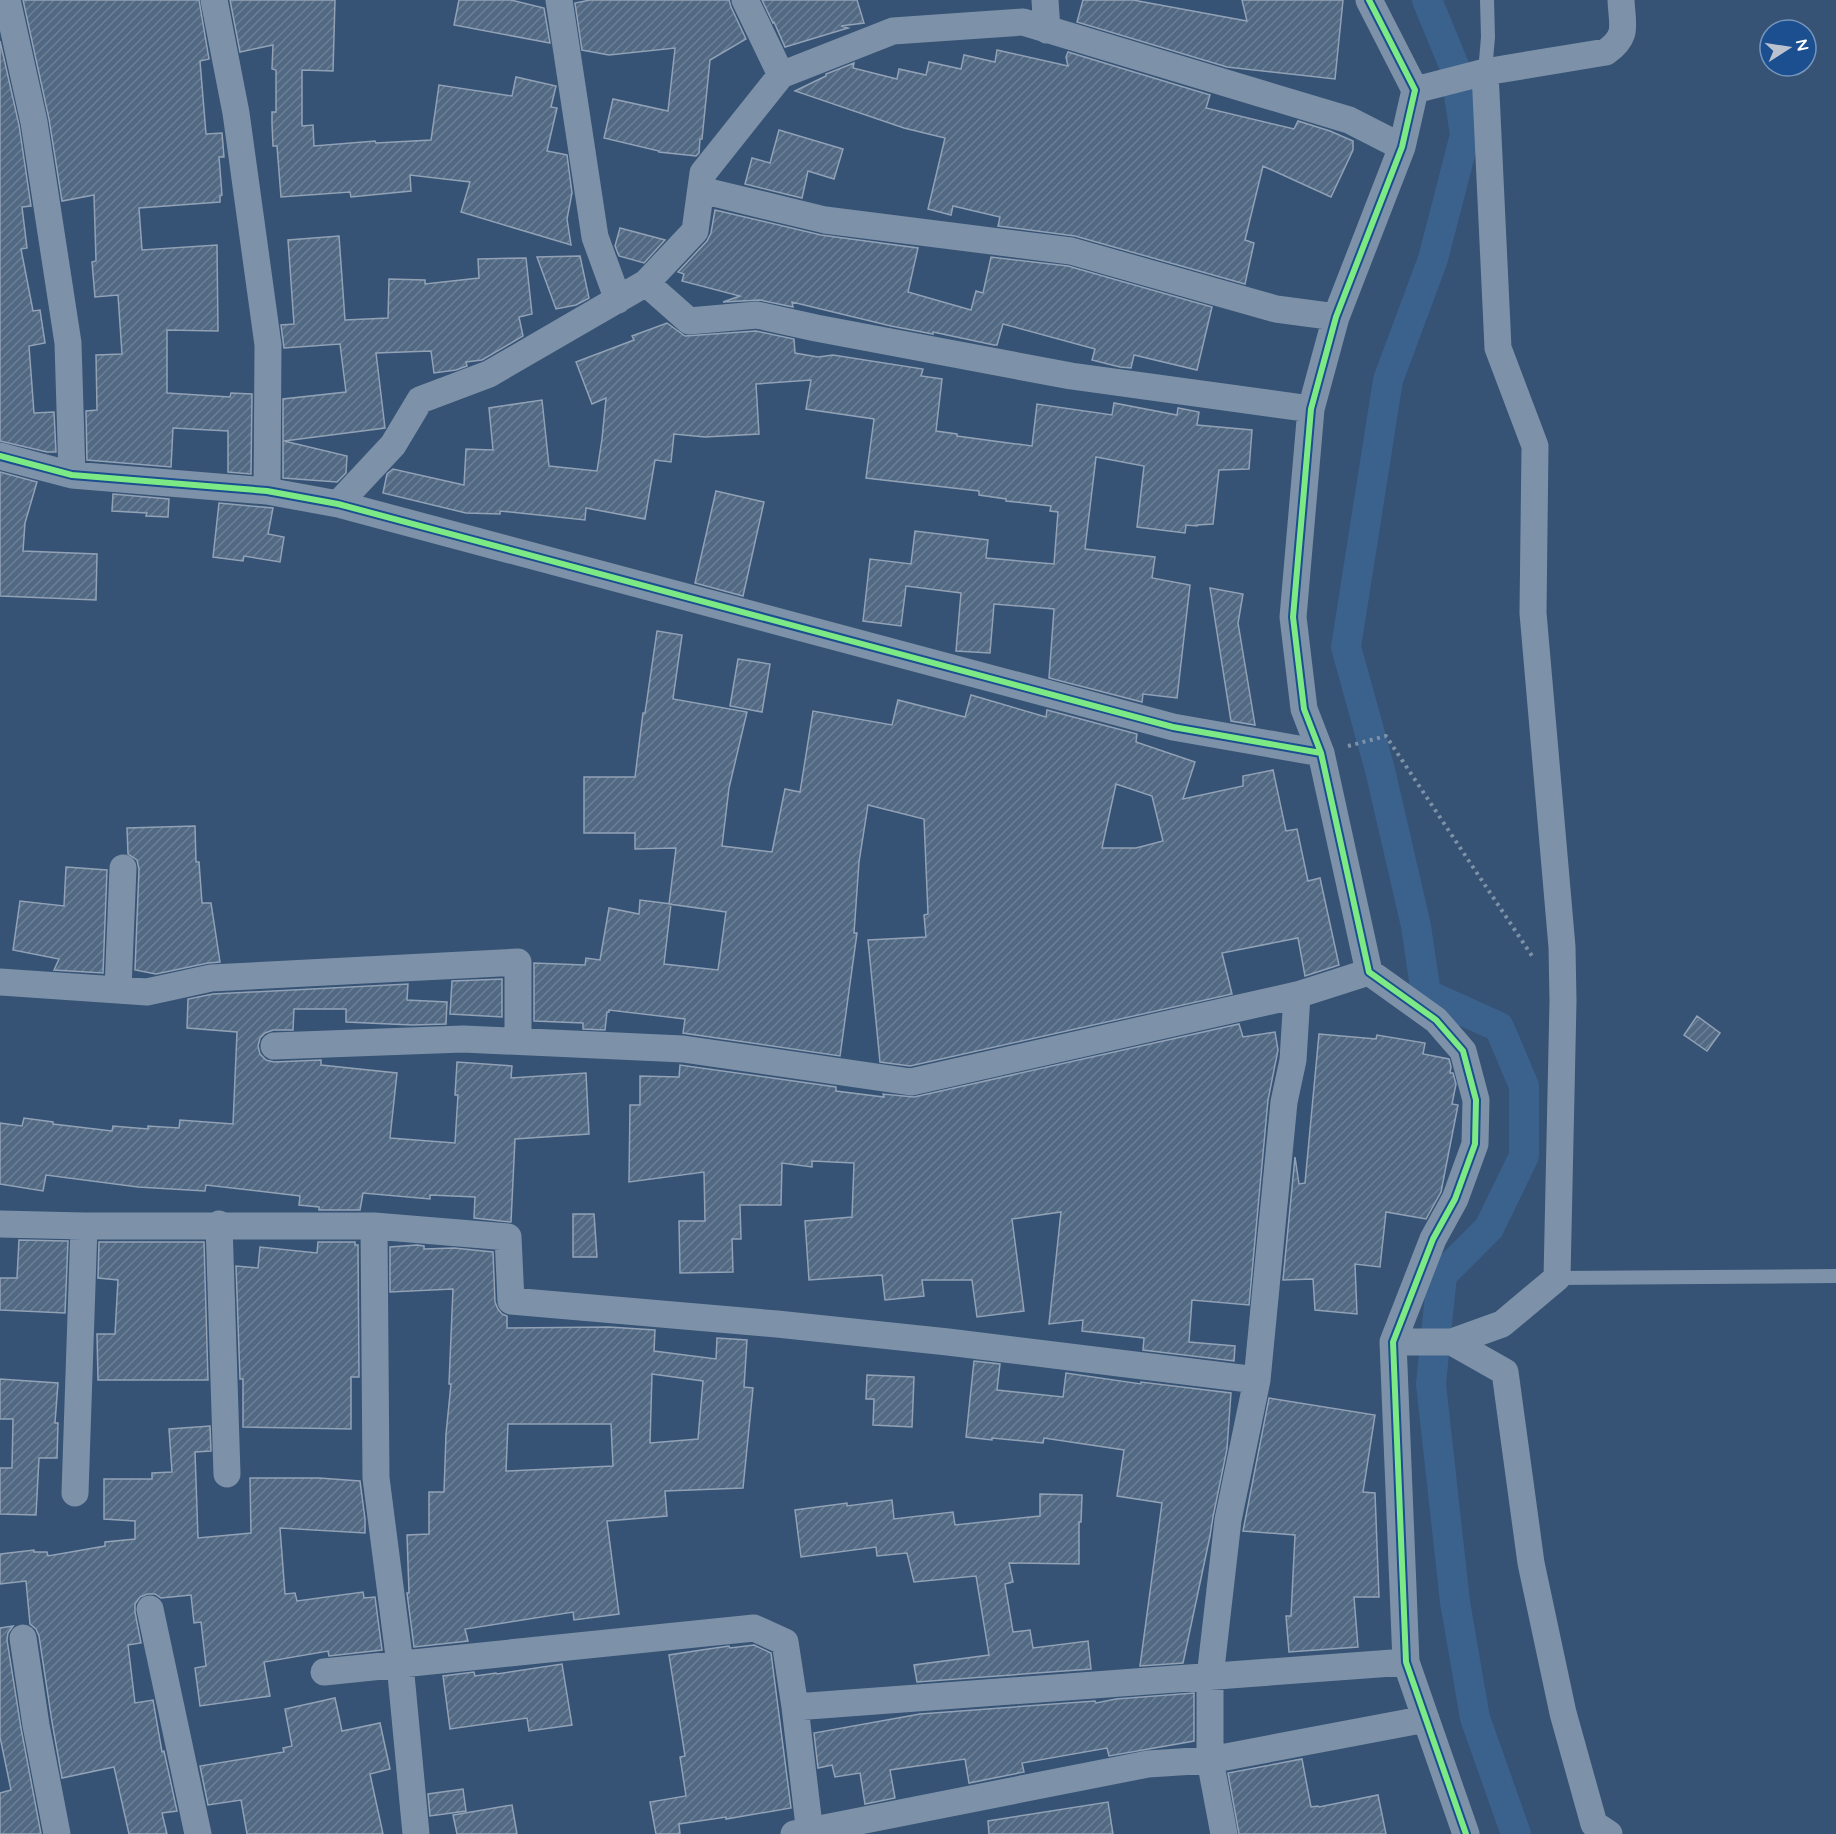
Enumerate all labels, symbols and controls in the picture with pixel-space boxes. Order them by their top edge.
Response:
north arrow [1758,18,1818,78]
text: N [1792,37,1814,53]

